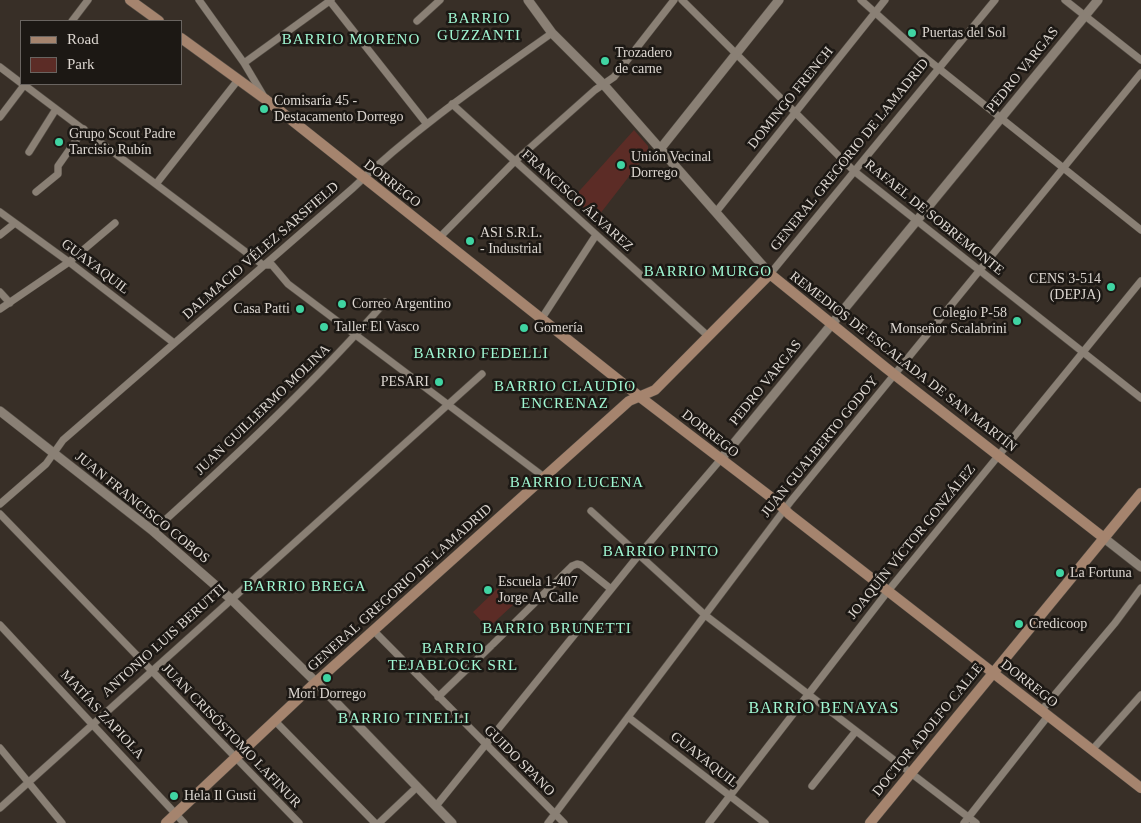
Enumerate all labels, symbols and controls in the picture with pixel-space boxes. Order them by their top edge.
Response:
district label: BARRIO GUZZANTI [436,10,522,45]
legend [20,20,182,85]
street label: PEDRO VARGAS [983,24,1063,116]
place label: Puertas del Sol [922,25,1006,41]
marker: Puertas del Sol [906,27,918,39]
text: Road [67,31,99,47]
district label: BARRIO MORENO [280,31,422,49]
street label: DOMINGO FRENCH [745,44,837,152]
place label: Trozadero de carne [615,45,672,78]
marker: Trozadero de carne [599,55,611,67]
text: Park [67,56,95,72]
street label: GENERAL GREGORIO DE LAMADRID [767,56,933,254]
place label: Comisaría 45 - Destacamento Dorrego [274,93,403,125]
marker: Comisaría 45 - Destacamento Dorrego [258,103,270,115]
place label: Grupo Scout Padre Tarcisio Rubín [69,126,176,158]
marker: Grupo Scout Padre Tarcisio Rubín [53,136,65,148]
street label: FRANCISCO ÁLVAREZ [518,146,636,256]
place label: Unión Vecinal Dorrego [631,149,711,182]
street label: DORREGO [360,157,424,211]
street label: RAFAEL DE SOBREMONTE [861,157,1007,279]
marker: Unión Vecinal Dorrego [615,159,627,171]
street label: DALMACIO VÉLEZ SARSFIELD [179,179,343,323]
place label: ASI S.R.L. - Industrial [480,225,542,258]
marker: ASI S.R.L. - Industrial [464,235,476,247]
street label: GUAYAQUIL [58,236,132,298]
district label: BARRIO MURGO [642,263,774,281]
street label: REMEDIOS DE ESCALADA DE SAN MARTÍN [786,268,1020,456]
place label: CENS 3-514 (DEPJA) [1029,271,1101,304]
marker: CENS 3-514 (DEPJA) [1105,281,1117,293]
place label: Correo Argentino [352,296,451,312]
marker: Correo Argentino [336,298,348,310]
place label: Casa Patti [234,301,290,317]
marker: Casa Patti [294,303,306,315]
place label: Colegio P-58 Monseñor Scalabrini [890,305,1007,338]
marker: Colegio P-58 Monseñor Scalabrini [1011,315,1023,327]
place label: Taller El Vasco [334,319,419,335]
place label: Gomería [534,320,583,336]
marker: Taller El Vasco [318,321,330,333]
marker: Gomería [518,322,530,334]
street label: PEDRO VARGAS [726,337,806,429]
street label: JUAN GUILLERMO MOLINA [192,341,334,479]
district label: BARRIO FEDELLI [412,345,550,363]
street label: JUAN GUALBERTO GODOY [758,373,882,521]
place label: PESARI [381,374,429,390]
marker: PESARI [433,376,445,388]
district label: BARRIO CLAUDIO ENCRENAZ [492,378,638,413]
street label: DORREGO [678,407,742,461]
street label: JUAN FRANCISCO COBOS [71,449,213,567]
street label: JOAQUÍN VÍCTOR GONZÁLEZ [844,461,980,623]
district label: BARRIO LUCENA [508,474,646,492]
street label: GENERAL GREGORIO DE LAMADRID [304,501,496,675]
district label: BARRIO PINTO [601,543,721,561]
place label: La Fortuna [1070,565,1132,581]
marker: La Fortuna [1054,567,1066,579]
place label: Escuela 1-407 Jorge A. Calle [498,574,578,606]
district label: BARRIO BREGA [242,578,368,596]
street label: ANTONIO LUIS BERUTTI [99,581,229,701]
marker: Escuela 1-407 Jorge A. Calle [482,584,494,596]
place label: Credicoop [1029,616,1087,632]
marker: Credicoop [1013,618,1025,630]
district label: BARRIO BRUNETTI [480,620,634,638]
district label: BARRIO TEJABLOCK SRL [386,640,520,675]
street label: DORREGO [997,657,1061,711]
street label: DOCTOR ADOLFO CALLE [869,660,987,800]
street label: JUAN CRISÓSTOMO LAFINUR [158,661,304,811]
street label: MATÍAS ZAPIOLA [56,667,148,763]
marker: Mori Dorrego [321,672,333,684]
place label: Mori Dorrego [288,686,366,702]
district label: BARRIO BENAYAS [747,699,901,719]
district label: BARRIO TINELLI [336,710,472,728]
street label: GUIDO SPANO [480,722,558,800]
street label: GUAYAQUIL [667,728,741,792]
place label: Hela Il Gusti [184,788,256,804]
marker: Hela Il Gusti [168,790,180,802]

